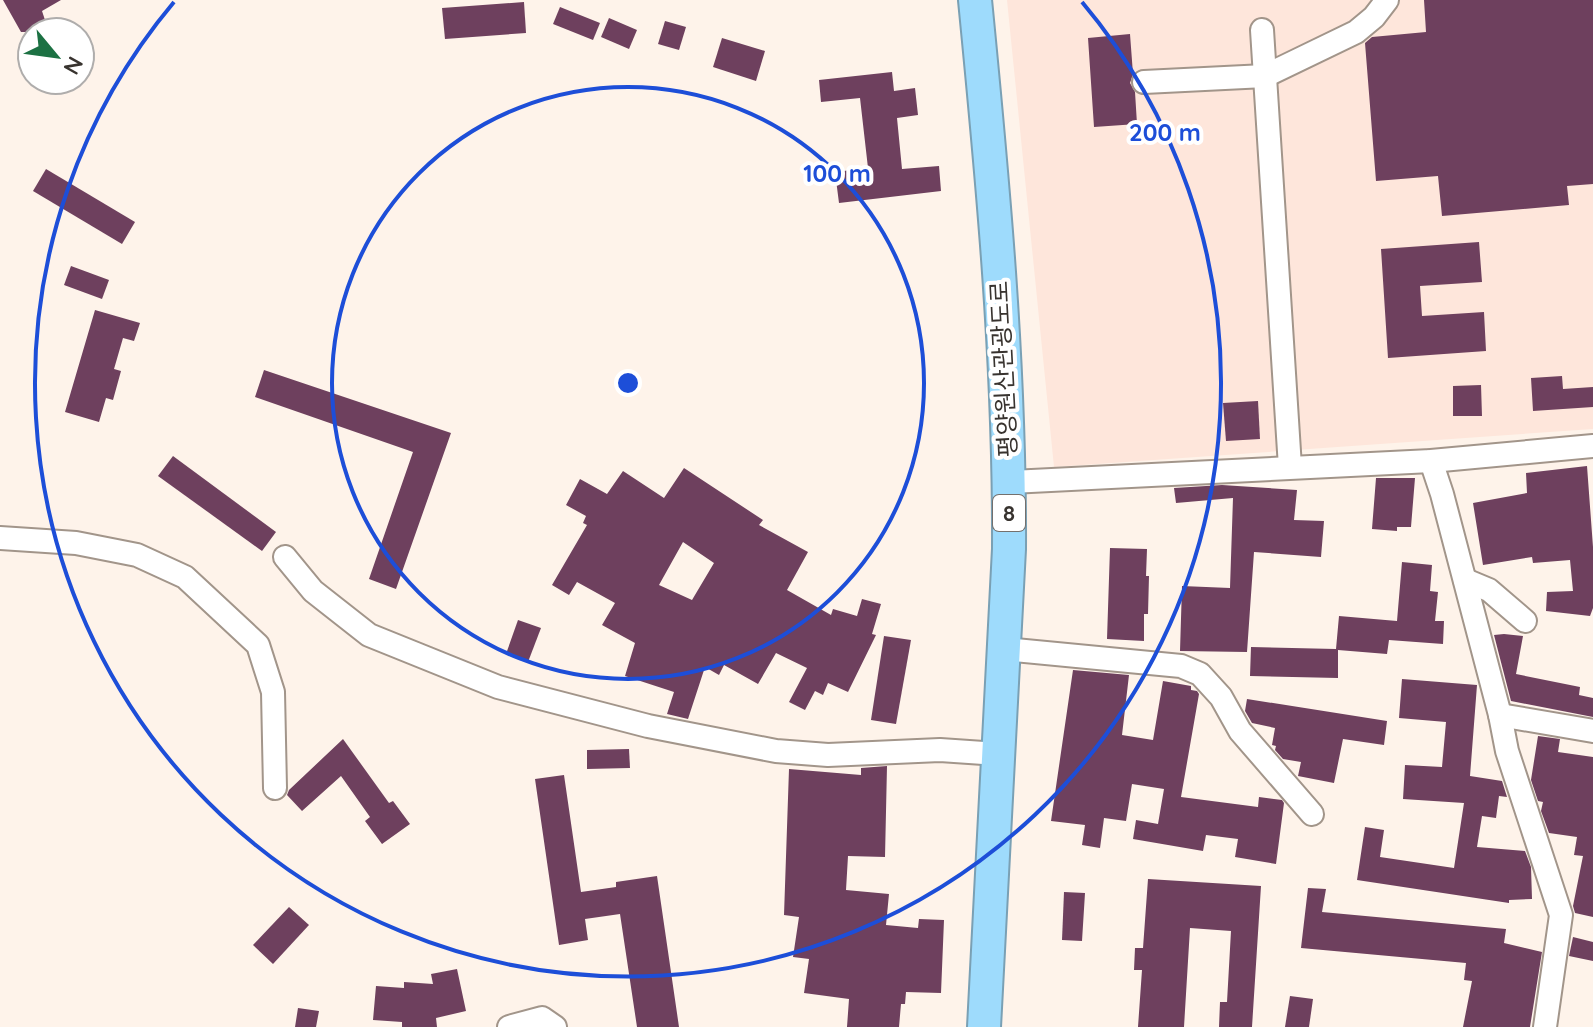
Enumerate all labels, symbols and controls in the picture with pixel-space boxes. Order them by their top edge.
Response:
north arrow [16,16,96,96]
text: N [57,52,90,80]
text: 200 m [1129,117,1201,147]
text: 100 m [803,158,871,188]
street label: 평양원산관광도로 [983,280,1023,458]
centre of rings [614,369,642,397]
road number: 8 [993,495,1025,531]

